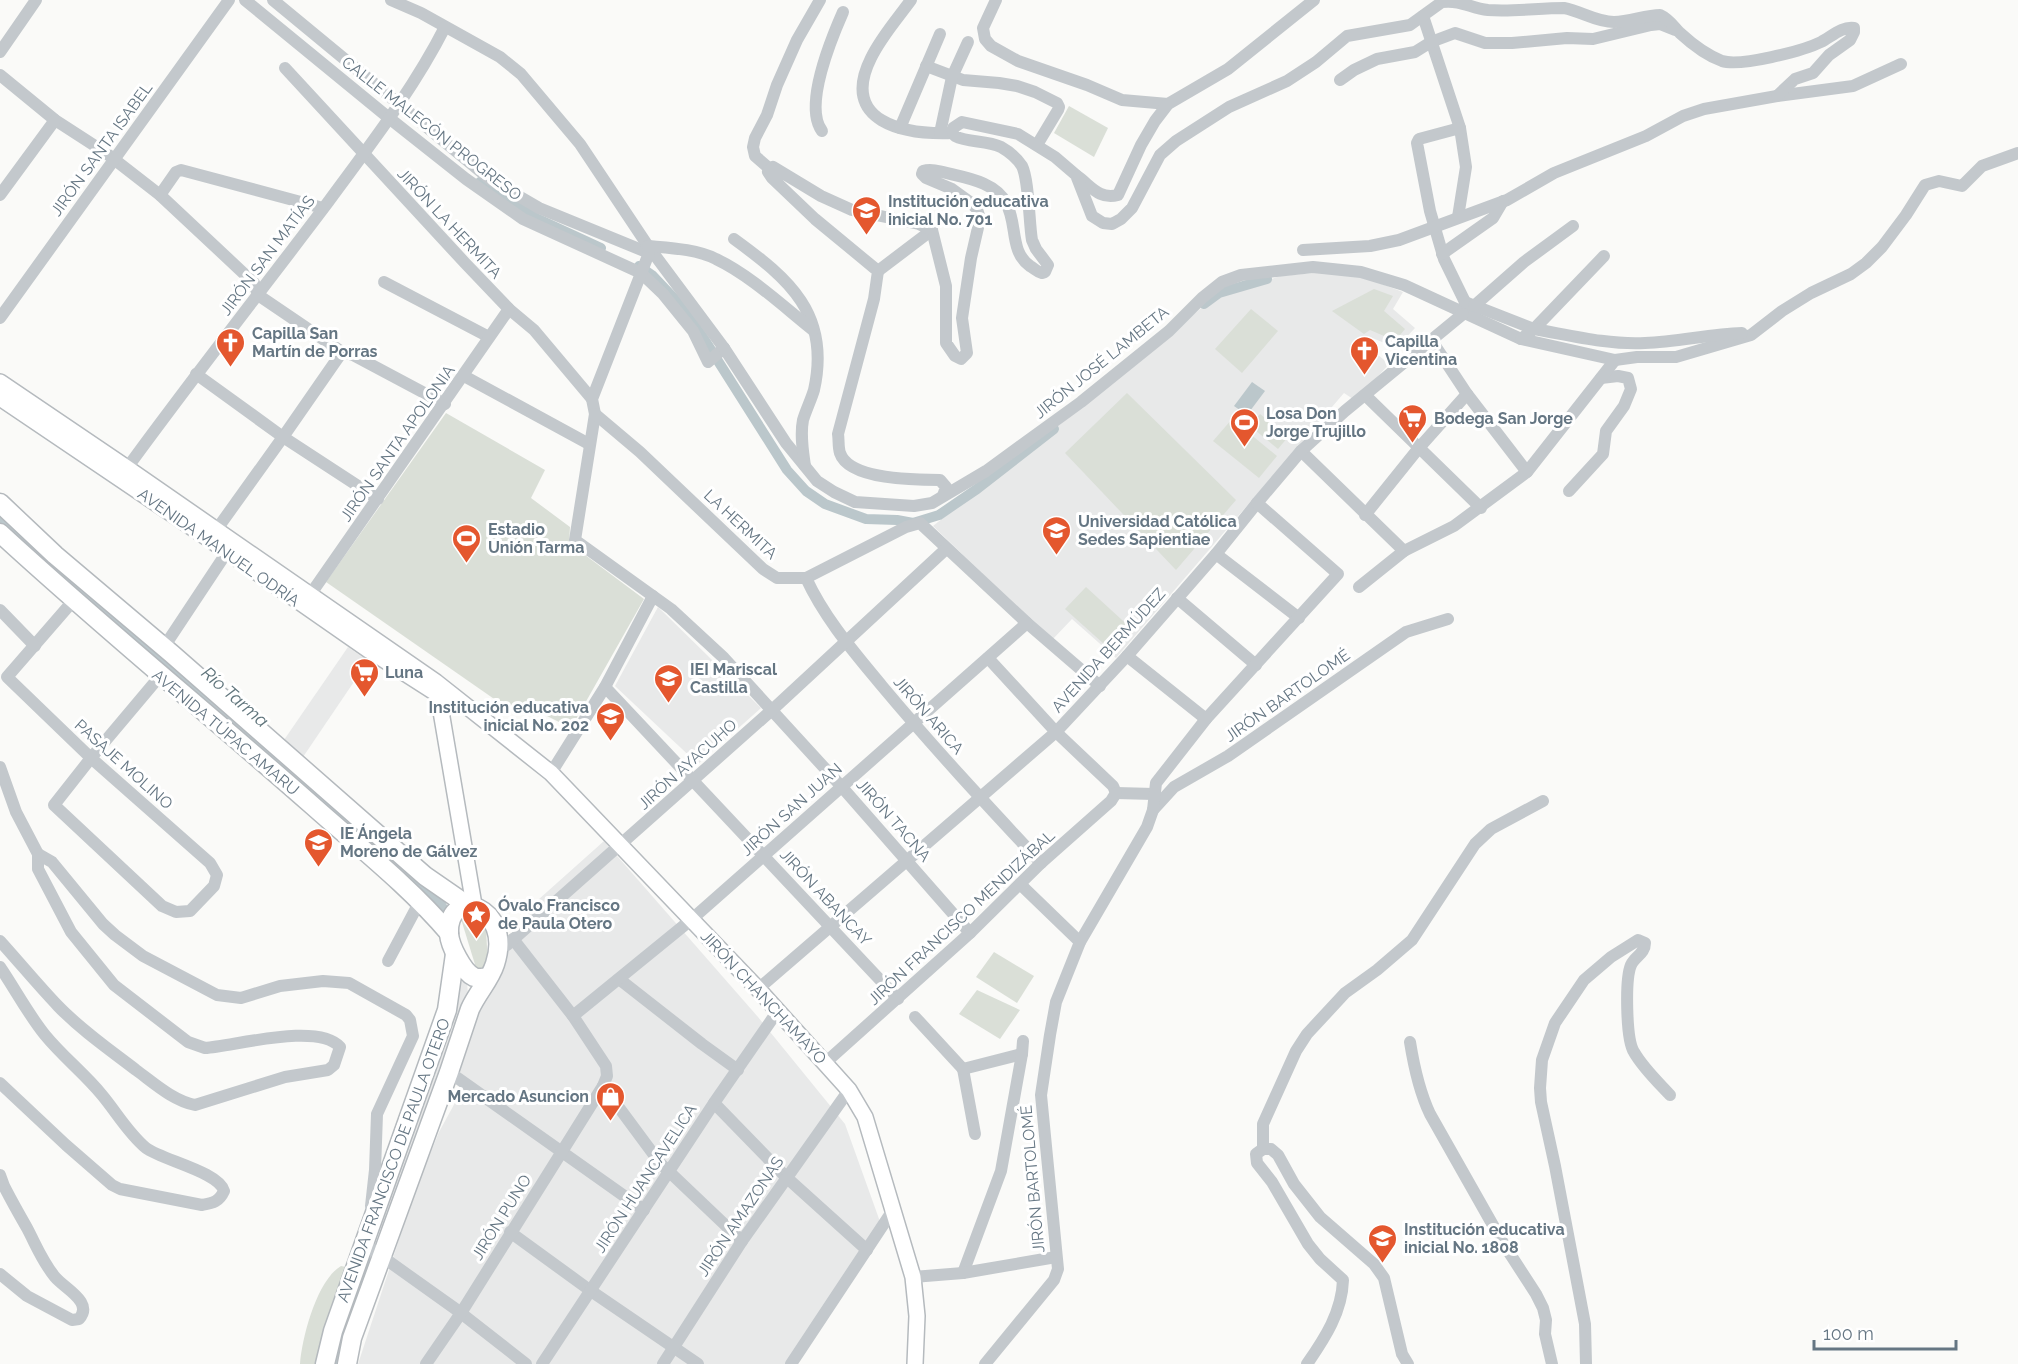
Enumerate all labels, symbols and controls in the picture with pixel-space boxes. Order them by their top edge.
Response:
street label: CALLE MALECÓN PROGRESO [338,52,526,204]
street label: JIRÓN SANTA ISABEL [46,78,157,220]
street label: JIRÓN LA HERMITA [394,164,506,283]
street label: JIRÓN SAN MATÍAS [215,191,319,319]
place label: Institución educativa inicial No. 701 [888,192,1049,229]
school or university icon: Institución educativa inicial No. 701 [851,194,883,236]
street label: JIRÓN JOSÉ LAMBETA [1030,301,1172,422]
place label: Capilla San Martín de Porras [252,324,378,361]
church icon: Capilla San Martín de Porras [215,326,247,368]
place label: Capilla Vicentina [1385,332,1457,369]
church icon: Capilla Vicentina [1348,334,1380,376]
street label: JIRÓN SANTA APOLONIA [335,361,459,525]
supermarket icon: Bodega San Jorge [1397,402,1429,444]
place label: Losa Don Jorge Trujillo [1266,404,1366,441]
sports icon: Losa Don Jorge Trujillo [1229,406,1261,448]
place label: Bodega San Jorge [1434,409,1573,428]
street label: AVENIDA MANUEL ODRÍA [134,483,304,611]
street label: LA HERMITA [700,486,781,563]
place label: Universidad Católica Sedes Sapientiae [1078,512,1237,549]
school or university icon: Universidad Católica Sedes Sapientiae [1041,514,1073,556]
place label: Estadio Unión Tarma [488,520,584,557]
sports icon: Estadio Unión Tarma [451,522,483,564]
street label: AVENIDA BERMÚDEZ [1047,584,1169,716]
street label: JIRÓN BARTOLOMÉ [1221,644,1354,746]
supermarket icon: Luna [348,656,380,698]
place label: IEI Mariscal Castilla [690,660,778,697]
water label: Río Tarma [198,662,273,731]
school or university icon: IEI Mariscal Castilla [653,662,685,704]
place label: Luna [385,663,423,682]
street label: AVENIDA TÚPAC AMARU [148,665,304,799]
street label: JIRÓN ARICA [890,672,968,758]
place label: Institución educativa inicial No. 202 [428,698,589,735]
school or university icon: Institución educativa inicial No. 202 [594,700,626,742]
street label: JIRÓN AYACUHO [633,714,741,814]
street label: PASAJE MOLINO [71,715,177,813]
street label: JIRÓN SAN JUAN [736,758,846,860]
street label: JIRÓN TACNA [853,774,936,866]
place label: IE Ángela Moreno de Gálvez [340,823,477,861]
street label: JIRÓN FRANCISCO MENDIZÁBAL [863,825,1059,1009]
school or university icon: IE Ángela Moreno de Gálvez [303,826,335,868]
street label: JIRÓN ABANCAY [776,844,876,950]
place label: Óvalo Francisco de Paula Otero [498,895,620,933]
place icon: Óvalo Francisco de Paula Otero [461,898,493,940]
street label: JIRÓN CHANCHAMAYO [697,926,831,1068]
street label: AVENIDA FRANCISCO DE PAULA OTERO [333,1015,454,1305]
shop icon: Mercado Asuncion [594,1080,626,1122]
place label: Mercado Asuncion [448,1087,589,1106]
street label: JIRÓN HUANCAVELICA [589,1100,701,1256]
street label: JIRÓN BARTOLOMÉ [1016,1104,1048,1254]
street label: JIRÓN AMAZONAS [692,1152,788,1280]
street label: JIRÓN PUNO [467,1171,535,1263]
place label: Institución educativa inicial No. 1808 [1404,1220,1565,1257]
school or university icon: Institución educativa inicial No. 1808 [1367,1222,1399,1264]
scale bar [1814,1313,1956,1351]
text: 100 m [1823,1323,1874,1344]

